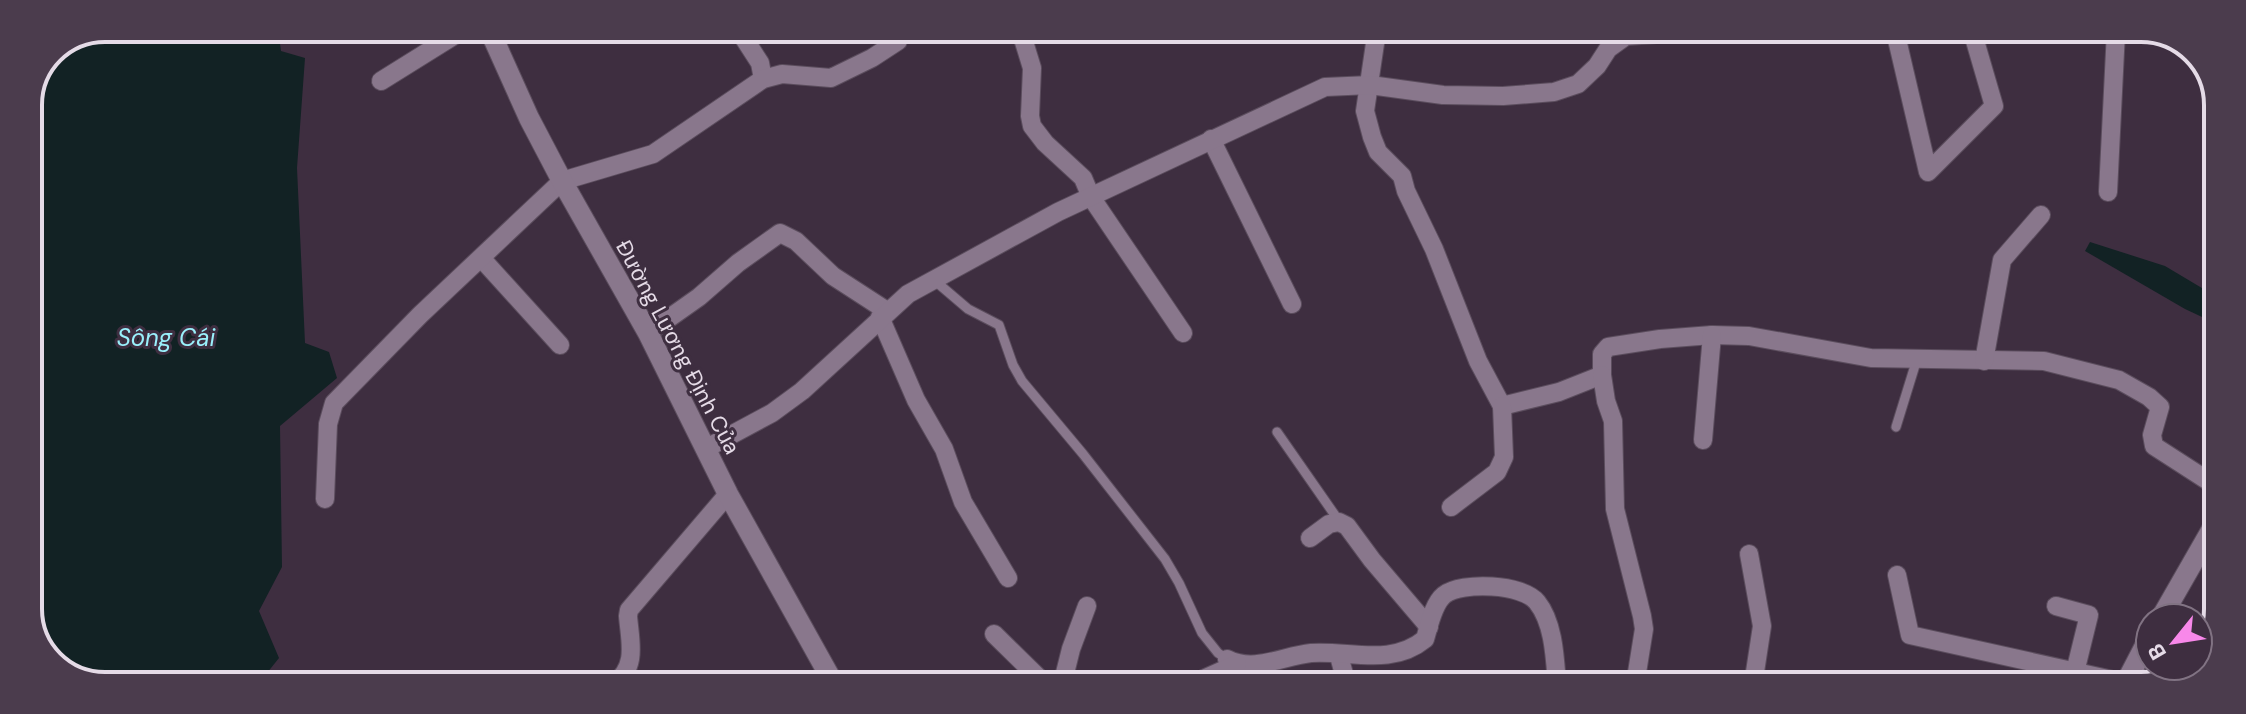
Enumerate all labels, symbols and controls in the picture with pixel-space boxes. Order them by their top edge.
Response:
street label: Đường Lương Định Của [609,235,747,459]
water label: Sông Cái [117,322,216,353]
north arrow [2134,602,2214,682]
text: B [2141,638,2173,665]

